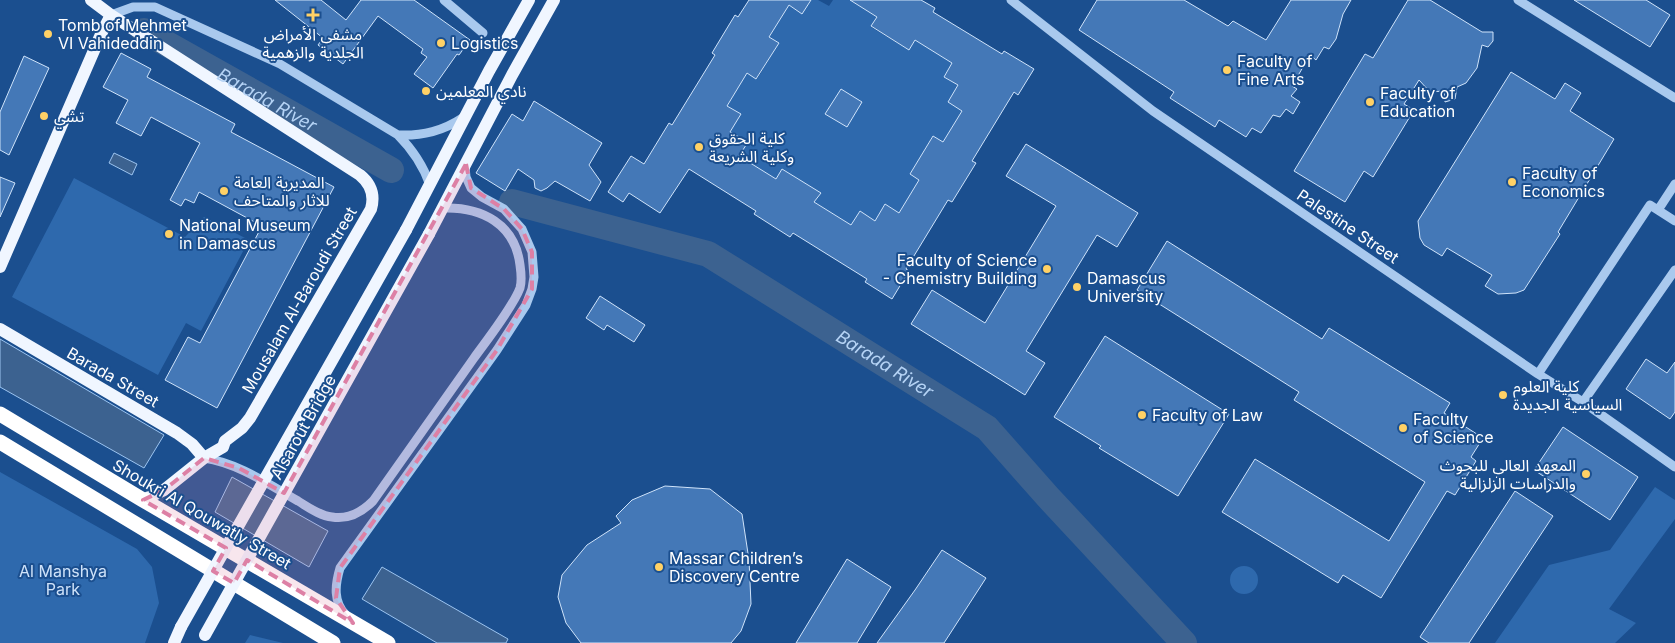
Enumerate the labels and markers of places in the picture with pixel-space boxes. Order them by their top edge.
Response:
marker: مشفى الأمراض الجلدية والزهمية [306,8,320,22]
place label: Tomb of Mehmet VI Vahideddin [58,15,187,53]
place label: مشفى الأمراض الجلدية والزهمية [262,24,364,62]
marker: Tomb of Mehmet VI Vahideddin [42,28,54,40]
place label: Logistics [451,33,518,53]
marker: Logistics [435,37,447,49]
place label: Faculty of Fine Arts [1237,51,1312,89]
marker: Faculty of Fine Arts [1221,64,1233,76]
place label: نادي المعلمين [436,81,527,104]
place label: Faculty of Education [1380,83,1455,121]
marker: نادي المعلمين [420,85,432,97]
marker: Faculty of Education [1364,96,1376,108]
place label: تشي [54,106,84,129]
marker: تشي [38,110,50,122]
place label: كلية الحقوق وكلية الشريعة [709,128,794,166]
marker: كلية الحقوق وكلية الشريعة [693,141,705,153]
place label: Faculty of Economics [1522,163,1605,201]
place label: المديرية العامة للاثار والمتاحف [234,172,330,210]
marker: Faculty of Economics [1506,176,1518,188]
marker: المديرية العامة للاثار والمتاحف [218,185,230,197]
place label: National Museum in Damascus [179,215,311,253]
marker: National Museum in Damascus [163,228,175,240]
place label: Faculty of Science - Chemistry Building [883,250,1037,288]
marker: Faculty of Science - Chemistry Building [1041,263,1053,275]
place label: Damascus University [1087,268,1166,306]
marker: Damascus University [1071,281,1083,293]
place label: كلية العلوم السياسية الجديدة [1513,376,1622,414]
marker: كلية العلوم السياسية الجديدة [1497,389,1509,401]
place label: Faculty of Law [1152,405,1263,425]
marker: Faculty of Law [1136,409,1148,421]
place label: Faculty of Science [1413,409,1494,447]
marker: Faculty of Science [1397,422,1409,434]
place label: المعهد العالي للبحوث والدراسات الزلزالية [1440,455,1576,493]
marker: المعهد العالي للبحوث والدراسات الزلزالية [1580,468,1592,480]
place label: Massar Children’s Discovery Centre [669,548,803,586]
marker: Massar Children’s Discovery Centre [653,561,665,573]

